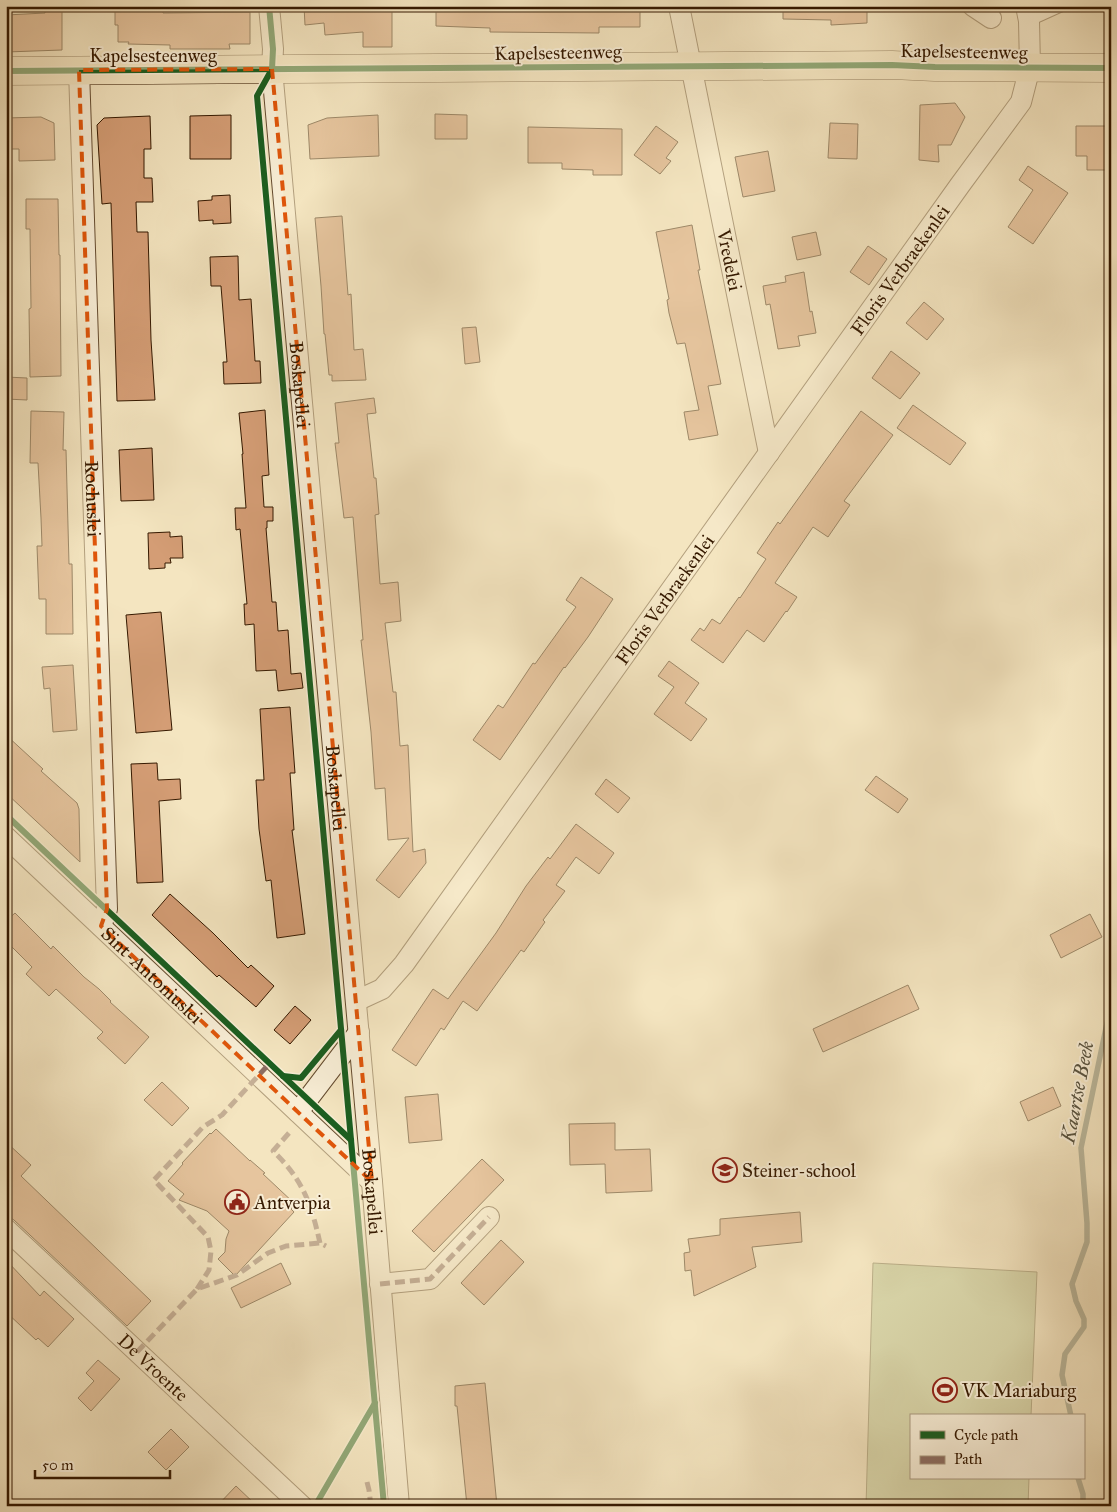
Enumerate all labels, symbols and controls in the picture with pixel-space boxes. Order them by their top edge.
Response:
street label: Kapelsesteenweg [900,39,1028,65]
street label: Kapelsesteenweg [494,40,622,66]
street label: Kapelsesteenweg [89,44,217,68]
street label: Floris Verbraekenlei [846,200,954,340]
street label: Vredelei [712,226,747,293]
street label: Boskapellei [285,340,315,429]
street label: Rochuslei [80,460,106,537]
street label: Floris Verbraekenlei [610,530,719,669]
street label: Boskapellei [321,744,351,832]
street label: Sint-Antoniuslei [96,922,207,1029]
water label: Kaartse Beek [1055,1039,1099,1146]
street label: Boskapellei [357,1147,387,1236]
school or university icon: Steiner-school [712,1157,738,1183]
place label: Steiner-school [742,1159,857,1182]
public building icon: Antverpia [224,1189,250,1215]
place label: Antverpia [253,1191,331,1214]
street label: De Vroente [113,1329,193,1406]
sports icon: VK Mariaburg [932,1377,958,1403]
place label: VK Mariaburg [961,1379,1076,1403]
legend [910,1414,1084,1480]
text: Cycle path [954,1426,1019,1444]
scale bar [35,1447,170,1479]
text: Path [954,1450,983,1468]
text: 50 m [42,1456,74,1474]

